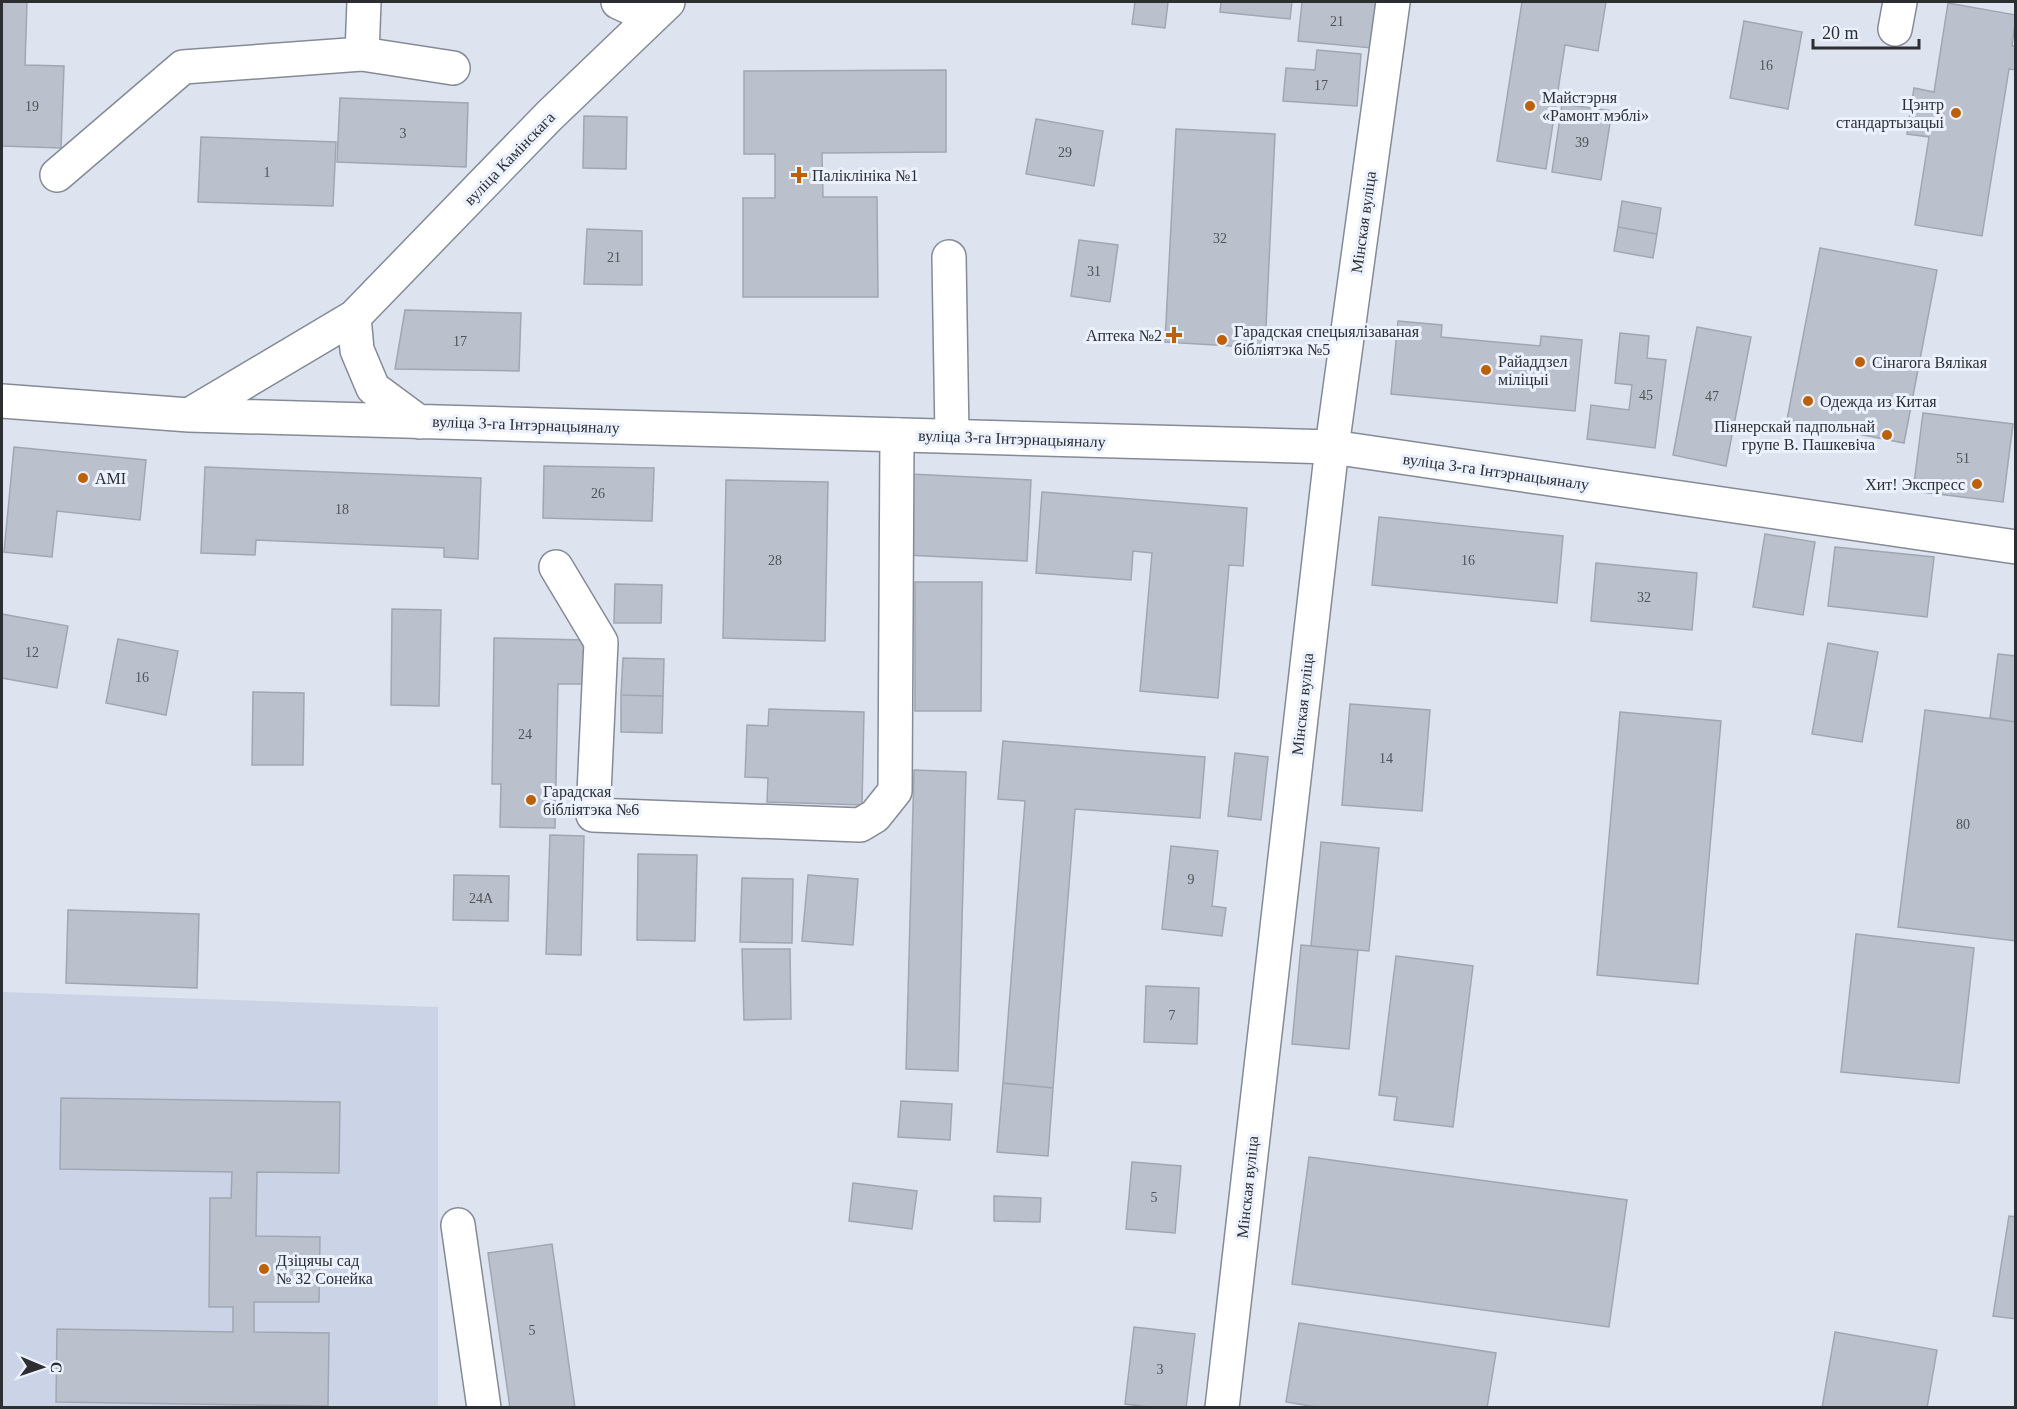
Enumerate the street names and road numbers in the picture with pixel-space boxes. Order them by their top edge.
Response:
street label: вуліца Камінскага [461,108,559,209]
street label: Мінская вуліца [1348,170,1380,274]
street label: вуліца 3-га Інтэрнацыяналу [432,413,620,437]
street label: вуліца 3-га Інтэрнацыяналу [918,427,1106,451]
street label: вуліца 3-га Інтэрнацыяналу [1402,450,1590,494]
street label: Мінская вуліца [1289,652,1317,756]
street label: Мінская вуліца [1234,1135,1262,1239]

